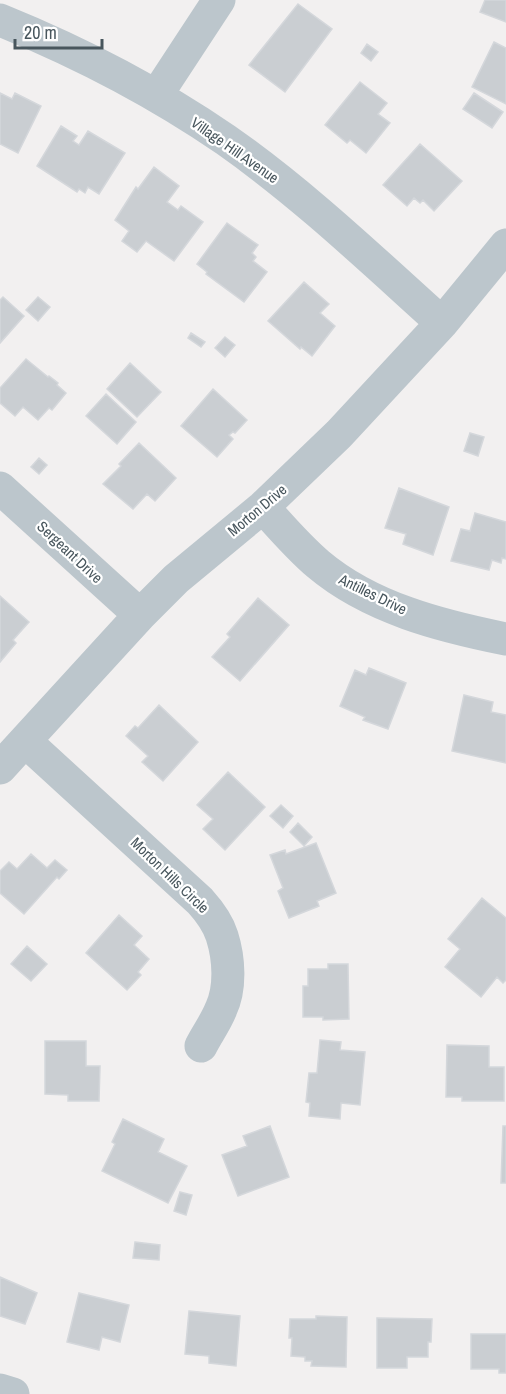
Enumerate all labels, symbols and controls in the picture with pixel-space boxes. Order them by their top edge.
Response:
scale bar [15,12,102,50]
text: 20 m [24,20,57,45]
street label: Village Hill Avenue [187,112,283,188]
street label: Morton Drive [223,479,291,541]
street label: Sergeant Drive [33,516,108,588]
street label: Antilles Drive [335,568,411,620]
street label: Morton Hills Circle [126,832,214,918]

